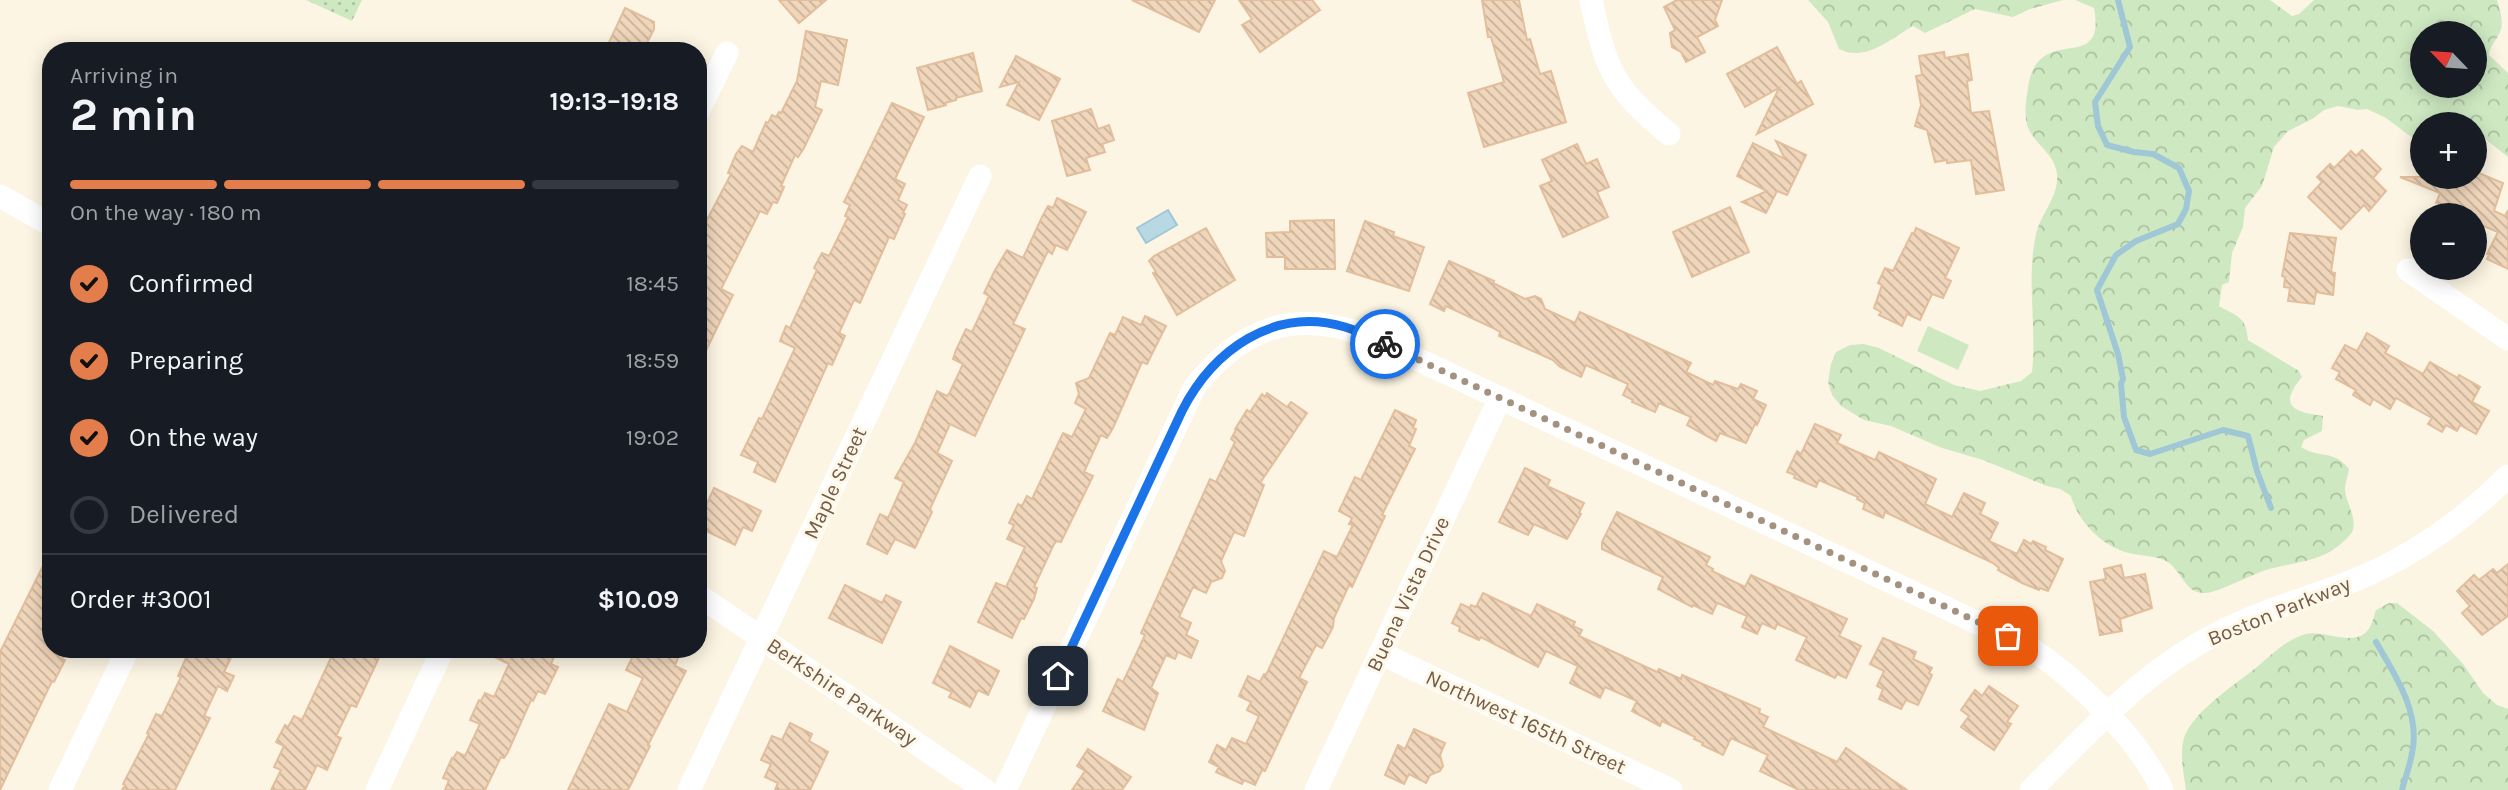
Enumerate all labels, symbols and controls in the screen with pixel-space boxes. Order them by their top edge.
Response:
north arrow [2410,21,2487,98]
map controls [2410,21,2487,280]
text: Arriving in [70,62,178,89]
text: 19:13–19:18 [550,86,679,117]
text: 2 min [70,88,197,142]
button: + [2410,112,2487,189]
text: On the way · 180 m [70,199,261,226]
button: − [2410,203,2487,280]
icon: check [70,265,108,303]
text: Confirmed [129,268,254,299]
text: 18:45 [626,270,679,297]
courier [1350,309,1420,379]
icon: bike [1366,325,1404,363]
icon: check [70,342,108,380]
text: Preparing [129,345,243,376]
text: 18:59 [626,347,679,374]
icon: check [70,419,108,457]
text: On the way [129,422,258,453]
street label: Maple Street [799,423,871,543]
text: 19:02 [626,424,679,451]
text: Delivered [129,499,239,530]
street label: Buena Vista Drive [1362,513,1454,675]
street label: Boston Parkway [2204,571,2354,651]
text: Order #3001 [70,584,212,615]
text: $10.09 [597,584,679,615]
pin [1978,606,2038,666]
icon: bag [1989,617,2027,655]
street label: Berkshire Parkway [762,633,922,751]
pin [1028,646,1088,706]
icon: home [1039,657,1077,695]
street label: Northwest 165th Street [1422,665,1630,779]

